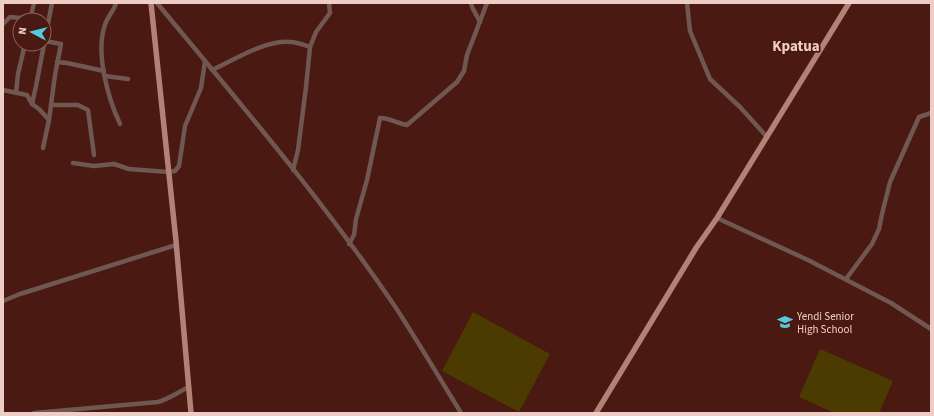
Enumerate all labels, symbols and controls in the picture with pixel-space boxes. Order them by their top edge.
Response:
north arrow [12,12,52,52]
text: N [15,26,30,35]
district label: Kpatua [772,36,820,57]
place label: Yendi Senior High School [796,309,854,337]
school or university icon: Yendi Senior High School [776,313,794,331]

